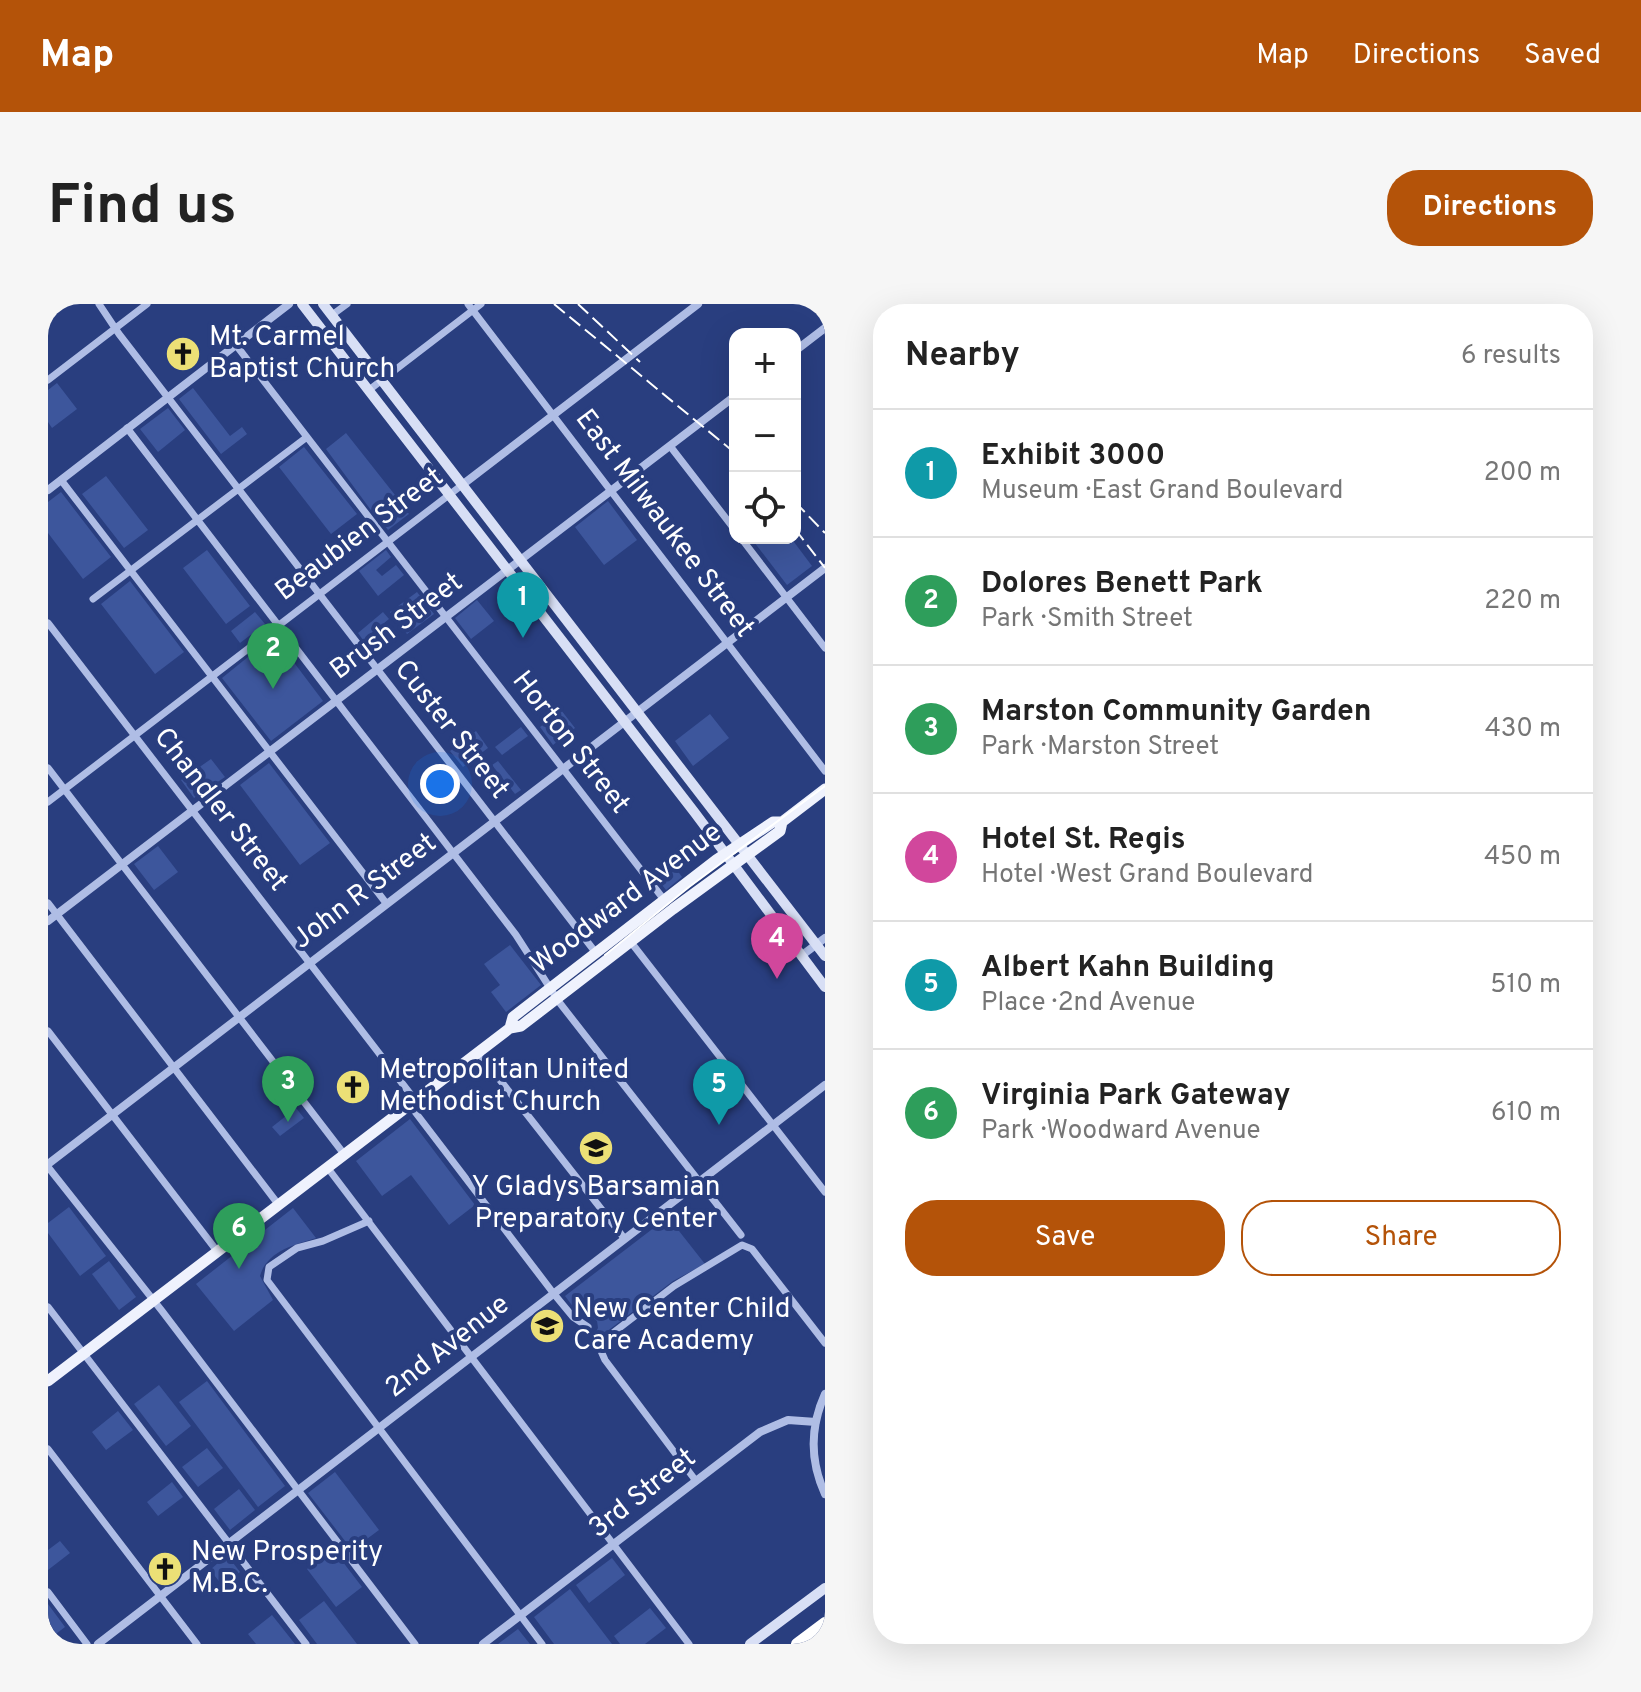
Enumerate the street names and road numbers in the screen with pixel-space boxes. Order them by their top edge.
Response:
street label: East Milwaukee Street [566,403,762,645]
street label: Beaubien Street [269,460,451,610]
street label: Brush Street [323,565,471,689]
street label: Custer Street [385,653,517,807]
street label: Horton Street [503,664,637,822]
street label: Chandler Street [145,721,295,899]
street label: Woodward Avenue [524,815,730,983]
street label: John R Street [286,826,444,958]
street label: 2nd Avenue [379,1287,517,1407]
street label: 3rd Street [582,1441,704,1547]

